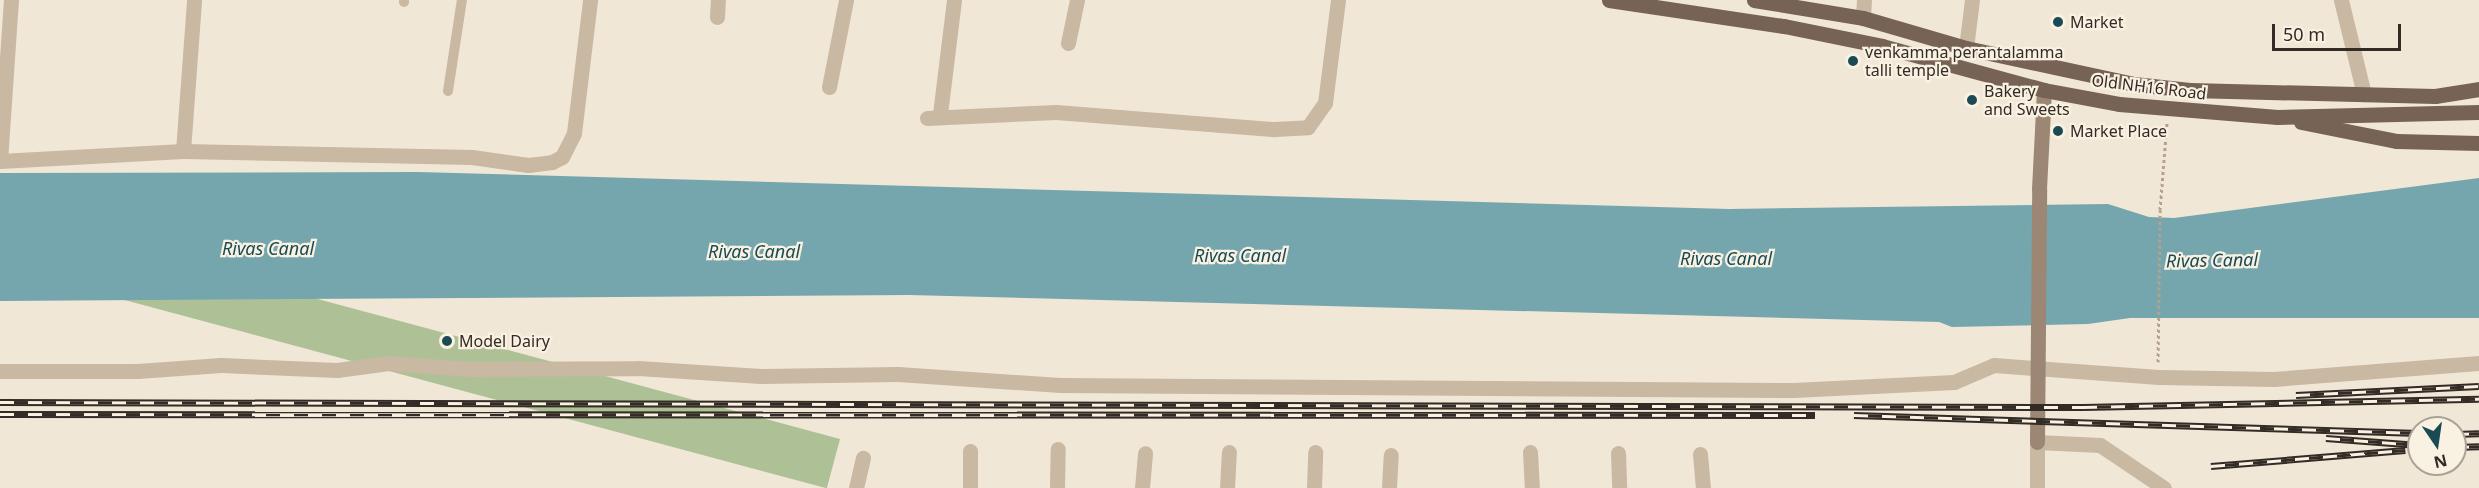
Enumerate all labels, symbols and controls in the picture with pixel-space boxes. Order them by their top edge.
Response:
place label: Market [2070,12,2123,32]
scale bar [2275,12,2404,50]
marker: Market [2051,15,2065,29]
text: 50 m [2283,22,2325,46]
place label: venkamma perantalamma talli temple [1865,42,2063,80]
marker: venkamma perantalamma talli temple [1846,54,1860,68]
street label: Old NH16 Road [2090,70,2208,104]
place label: Bakery and Sweets [1984,81,2070,119]
marker: Bakery and Sweets [1965,93,1979,107]
place label: Market Place [2070,121,2167,141]
marker: Market Place [2051,124,2065,138]
water label: Rivas Canal [222,237,314,259]
water label: Rivas Canal [708,240,800,262]
water label: Rivas Canal [1194,244,1286,266]
water label: Rivas Canal [1680,247,1772,269]
water label: Rivas Canal [2166,248,2258,272]
place label: Model Dairy [459,331,550,351]
marker: Model Dairy [440,334,454,348]
north arrow [2407,416,2467,476]
text: N [2432,449,2449,474]

